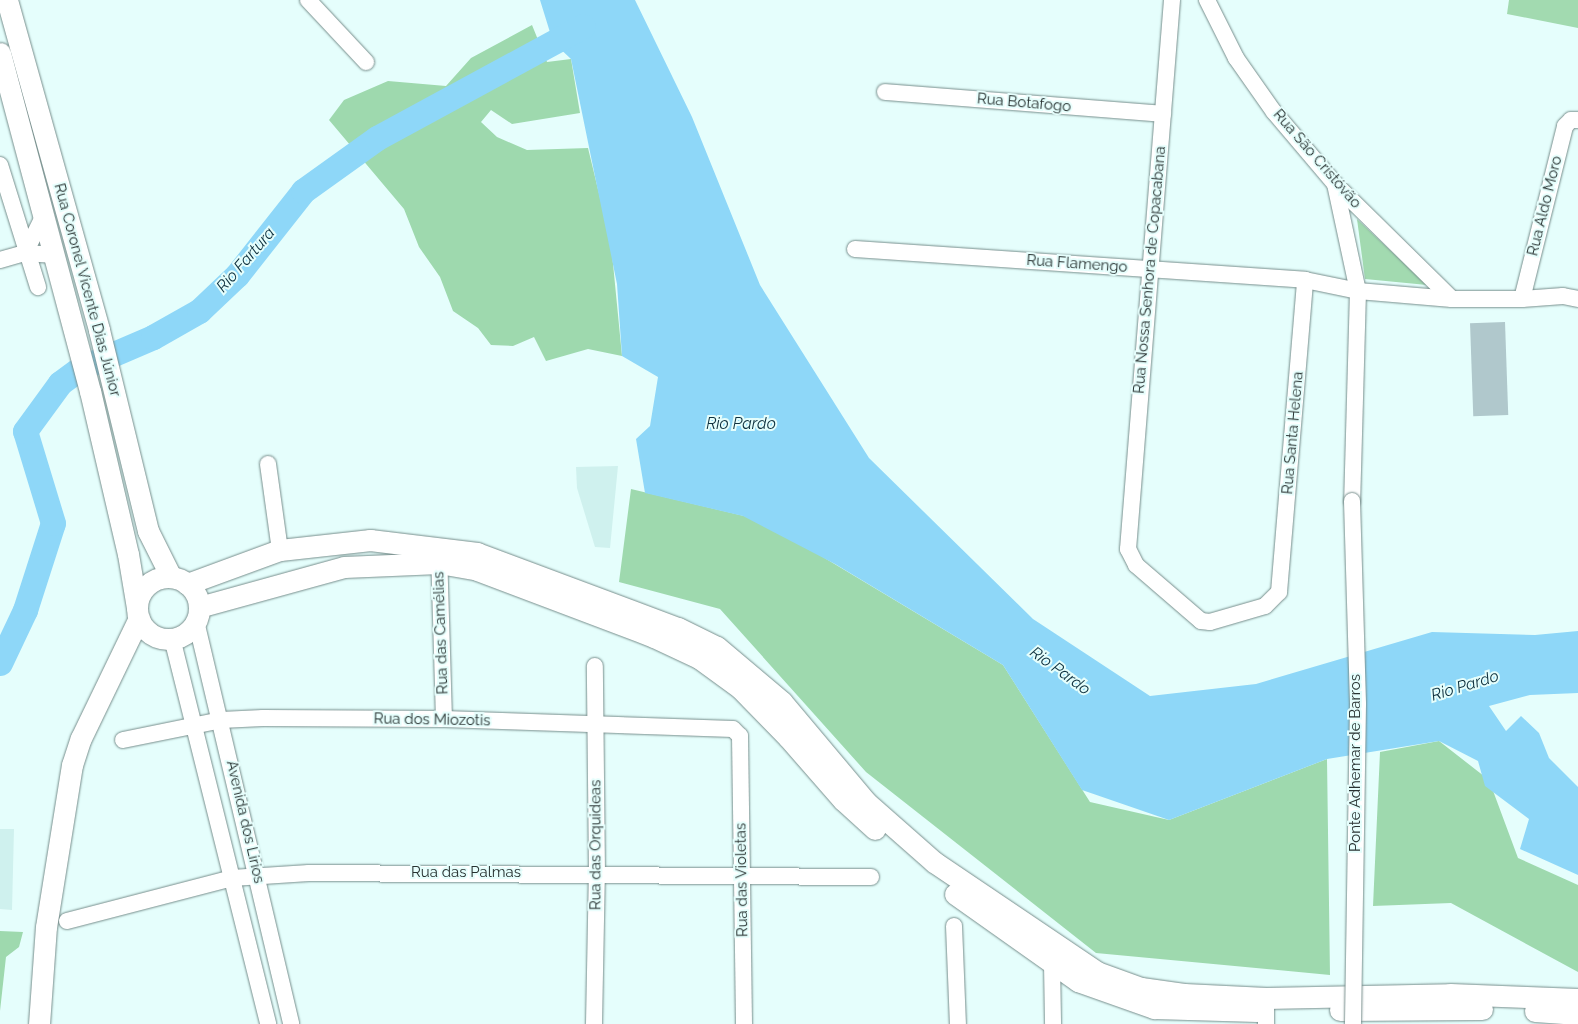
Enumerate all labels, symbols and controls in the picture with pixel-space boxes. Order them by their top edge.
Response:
street label: Rua Botafogo [976,90,1072,116]
street label: Rua São Cristóvão [1269,106,1365,212]
street label: Rua Nossa Senhora de Copacabana [1130,145,1170,395]
street label: Rua Aldo Moro [1524,154,1566,258]
street label: Rua Coronel Vicente Dias Júnior [50,181,124,399]
water label: Rio Fartura [213,224,279,296]
street label: Rua Flamengo [1026,251,1128,277]
street label: Rua Santa Helena [1279,371,1307,495]
water label: Rio Pardo [706,414,776,434]
street label: Rua das Camélias [430,571,452,695]
water label: Rio Pardo [1026,643,1094,699]
water label: Rio Pardo [1429,667,1501,705]
street label: Ponte Adhemar de Barros [1347,674,1365,852]
street label: Rua dos Miozotis [374,710,490,730]
street label: Avenida dos Lirios [222,759,268,885]
street label: Rua das Orquideas [587,780,605,910]
street label: Rua das Violetas [732,822,752,938]
street label: Rua das Palmas [411,864,521,882]

